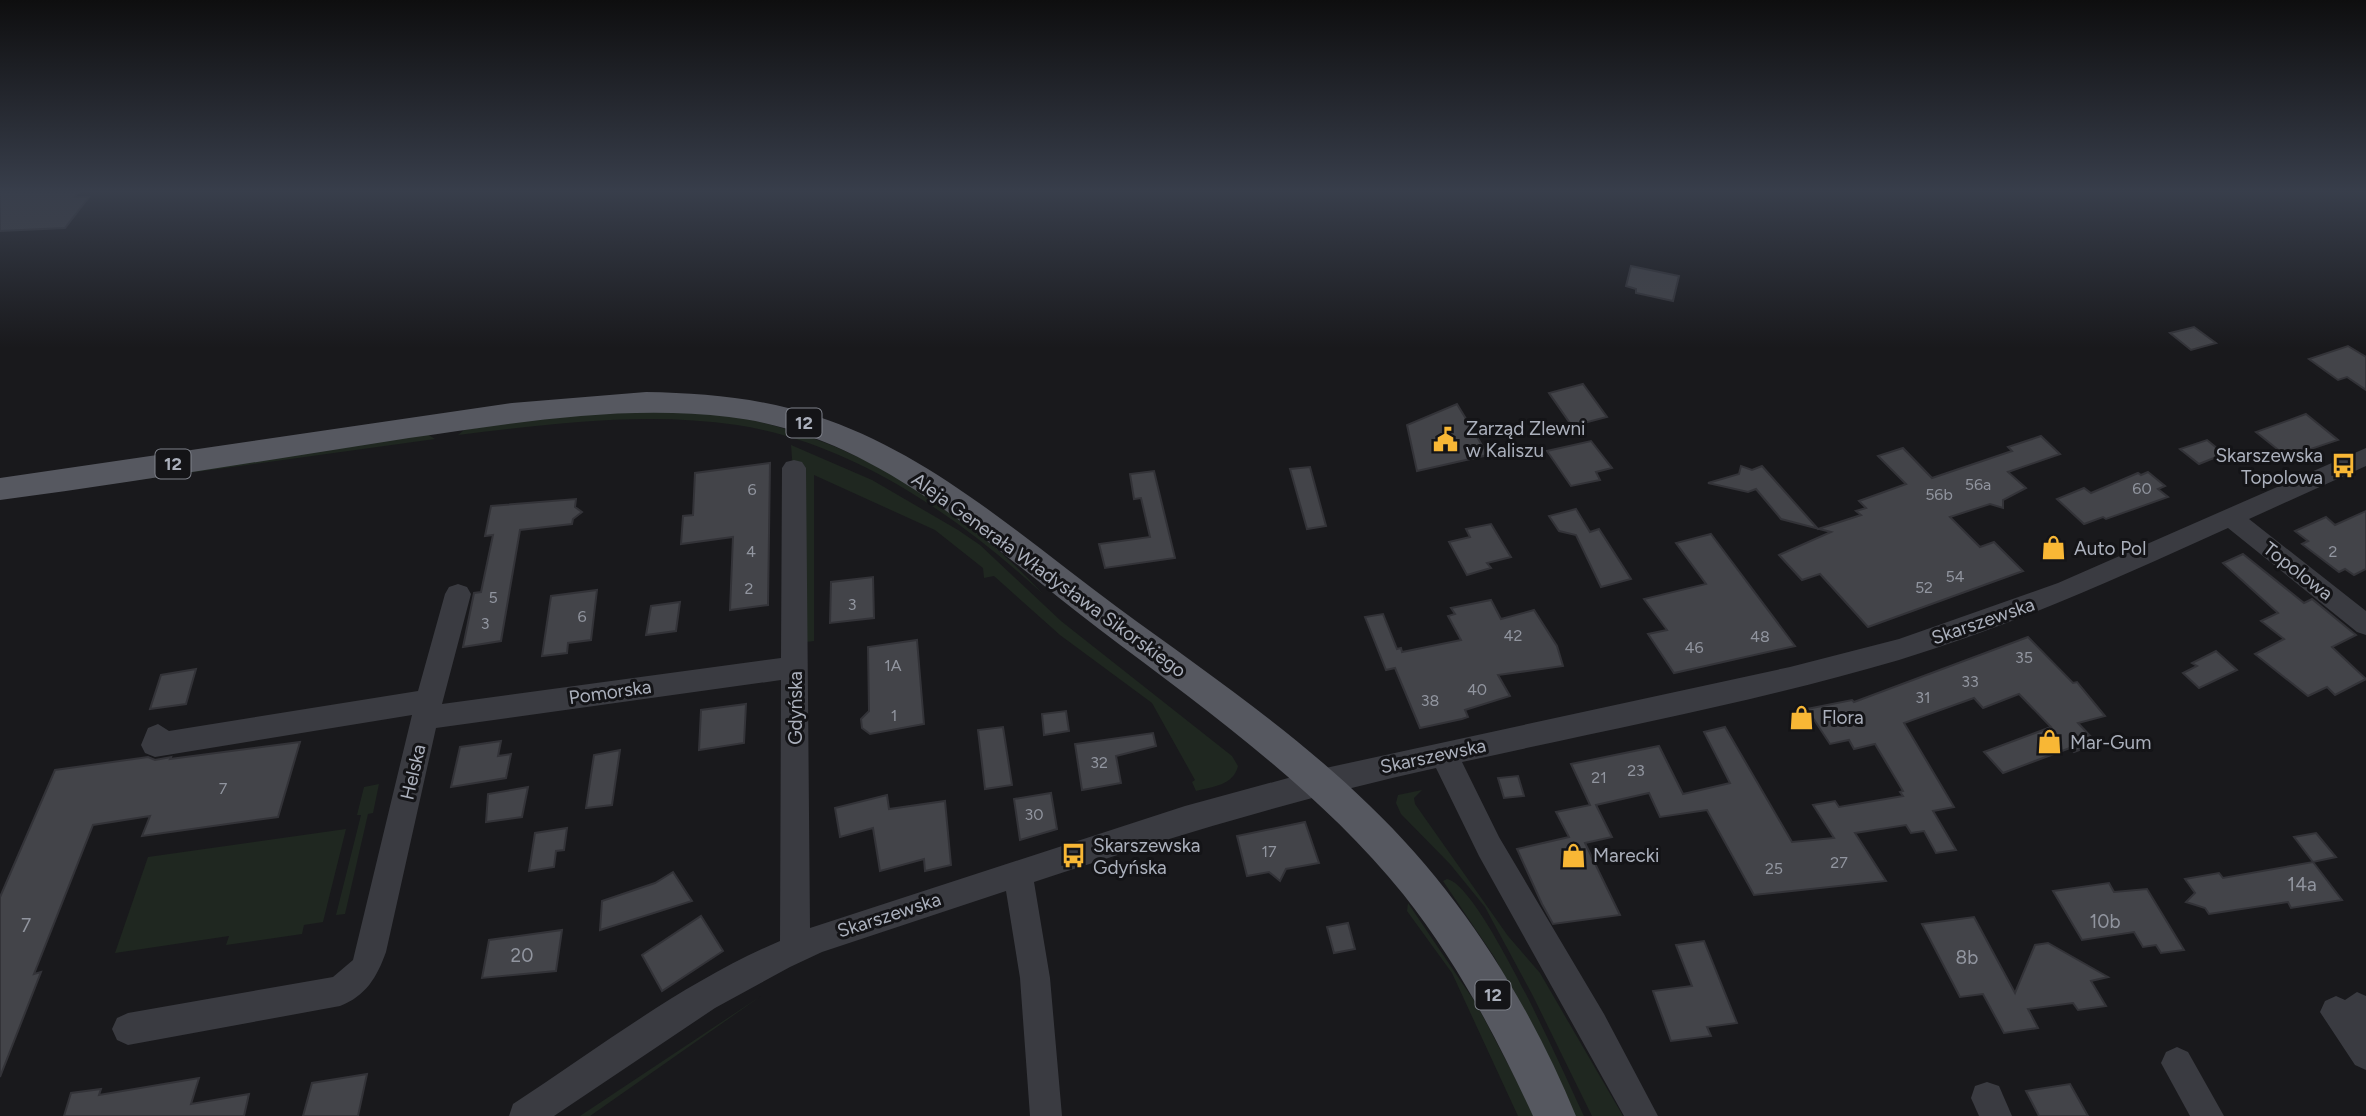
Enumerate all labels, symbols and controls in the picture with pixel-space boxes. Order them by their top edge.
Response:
road number: 12 [786,408,822,438]
place label: Zarząd Zlewni w Kaliszu [1466,417,1586,462]
public building icon: Zarząd Zlewni w Kaliszu [1432,425,1460,453]
place label: Skarszewska Topolowa [2215,444,2323,489]
road number: 12 [156,450,190,478]
bus stop icon: Skarszewska Topolowa [2329,452,2357,480]
street label: Aleja Generała Władysława Sikorskiego [907,468,1191,682]
house number: 56a [1965,475,1991,494]
house number: 60 [2132,479,2152,498]
house number: 6 [747,480,757,499]
house number: 56b [1925,485,1953,504]
shop icon: Auto Pol [2040,534,2068,562]
place label: Auto Pol [2074,537,2146,560]
street label: Topolowa [2259,537,2337,605]
house number: 4 [746,542,756,561]
house number: 2 [2329,542,2337,561]
house number: 54 [1945,567,1965,586]
house number: 52 [1915,578,1933,597]
house number: 2 [745,579,753,598]
house number: 5 [488,588,498,607]
street label: Skarszewska [1928,593,2038,649]
house number: 3 [848,595,856,614]
house number: 6 [577,607,587,626]
house number: 3 [481,614,489,633]
house number: 42 [1504,626,1522,645]
house number: 48 [1750,627,1770,646]
house number: 46 [1685,638,1704,657]
house number: 35 [2015,648,2033,667]
house number: 1A [884,656,902,675]
street label: Gdyńska [784,671,807,745]
house number: 33 [1961,672,1979,691]
street label: Pomorska [567,675,653,709]
house number: 40 [1467,680,1487,699]
house number: 31 [1915,688,1931,707]
house number: 38 [1421,691,1439,710]
shop icon: Flora [1788,703,1816,731]
house number: 1 [891,706,897,725]
place label: Flora [1822,706,1864,729]
shop icon: Mar-Gum [2036,728,2064,756]
place label: Mar-Gum [2070,731,2151,754]
street label: Skarszewska [1378,734,1488,778]
street label: Helska [395,742,431,802]
house number: 32 [1090,753,1108,772]
house number: 23 [1627,761,1645,780]
house number: 21 [1591,768,1607,787]
house number: 7 [219,779,228,798]
house number: 30 [1025,805,1043,824]
place label: Skarszewska Gdyńska [1093,834,1201,879]
shop icon: Marecki [1559,841,1587,869]
bus stop icon: Skarszewska Gdyńska [1059,842,1087,870]
house number: 17 [1261,842,1277,861]
place label: Marecki [1593,844,1659,867]
house number: 27 [1830,853,1848,872]
house number: 25 [1765,859,1783,878]
house number: 14a [2287,873,2317,896]
street label: Skarszewska [834,887,944,943]
house number: 10b [2089,910,2121,933]
house number: 7 [21,914,31,937]
house number: 20 [511,944,533,967]
house number: 8b [1956,946,1978,969]
road number: 12 [1476,980,1510,1010]

